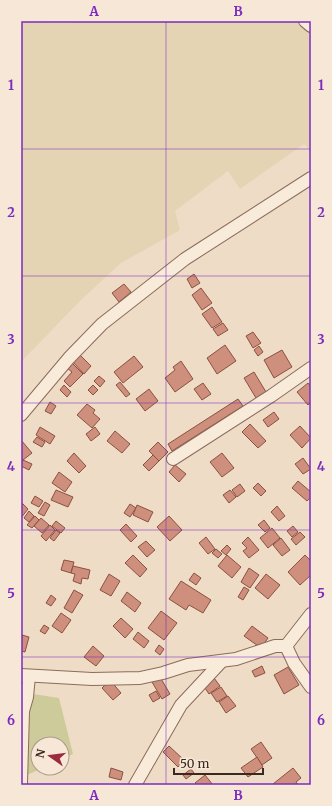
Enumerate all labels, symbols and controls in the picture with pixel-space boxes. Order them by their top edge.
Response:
text: A [88,3,99,20]
text: B [233,3,243,20]
text: 1 [8,77,14,94]
text: 1 [318,77,324,94]
text: 2 [7,204,15,221]
text: 2 [317,204,325,221]
text: 3 [7,331,15,348]
text: 3 [317,331,325,348]
text: 4 [7,458,16,475]
text: 4 [317,458,326,475]
text: 5 [7,585,15,602]
text: 5 [317,585,325,602]
text: 6 [7,712,15,729]
text: 6 [317,712,325,729]
north arrow [30,736,70,776]
text: N [32,747,48,759]
scale bar [174,750,263,776]
text: 50 m [180,756,209,771]
text: A [88,787,99,804]
text: B [233,787,243,804]

